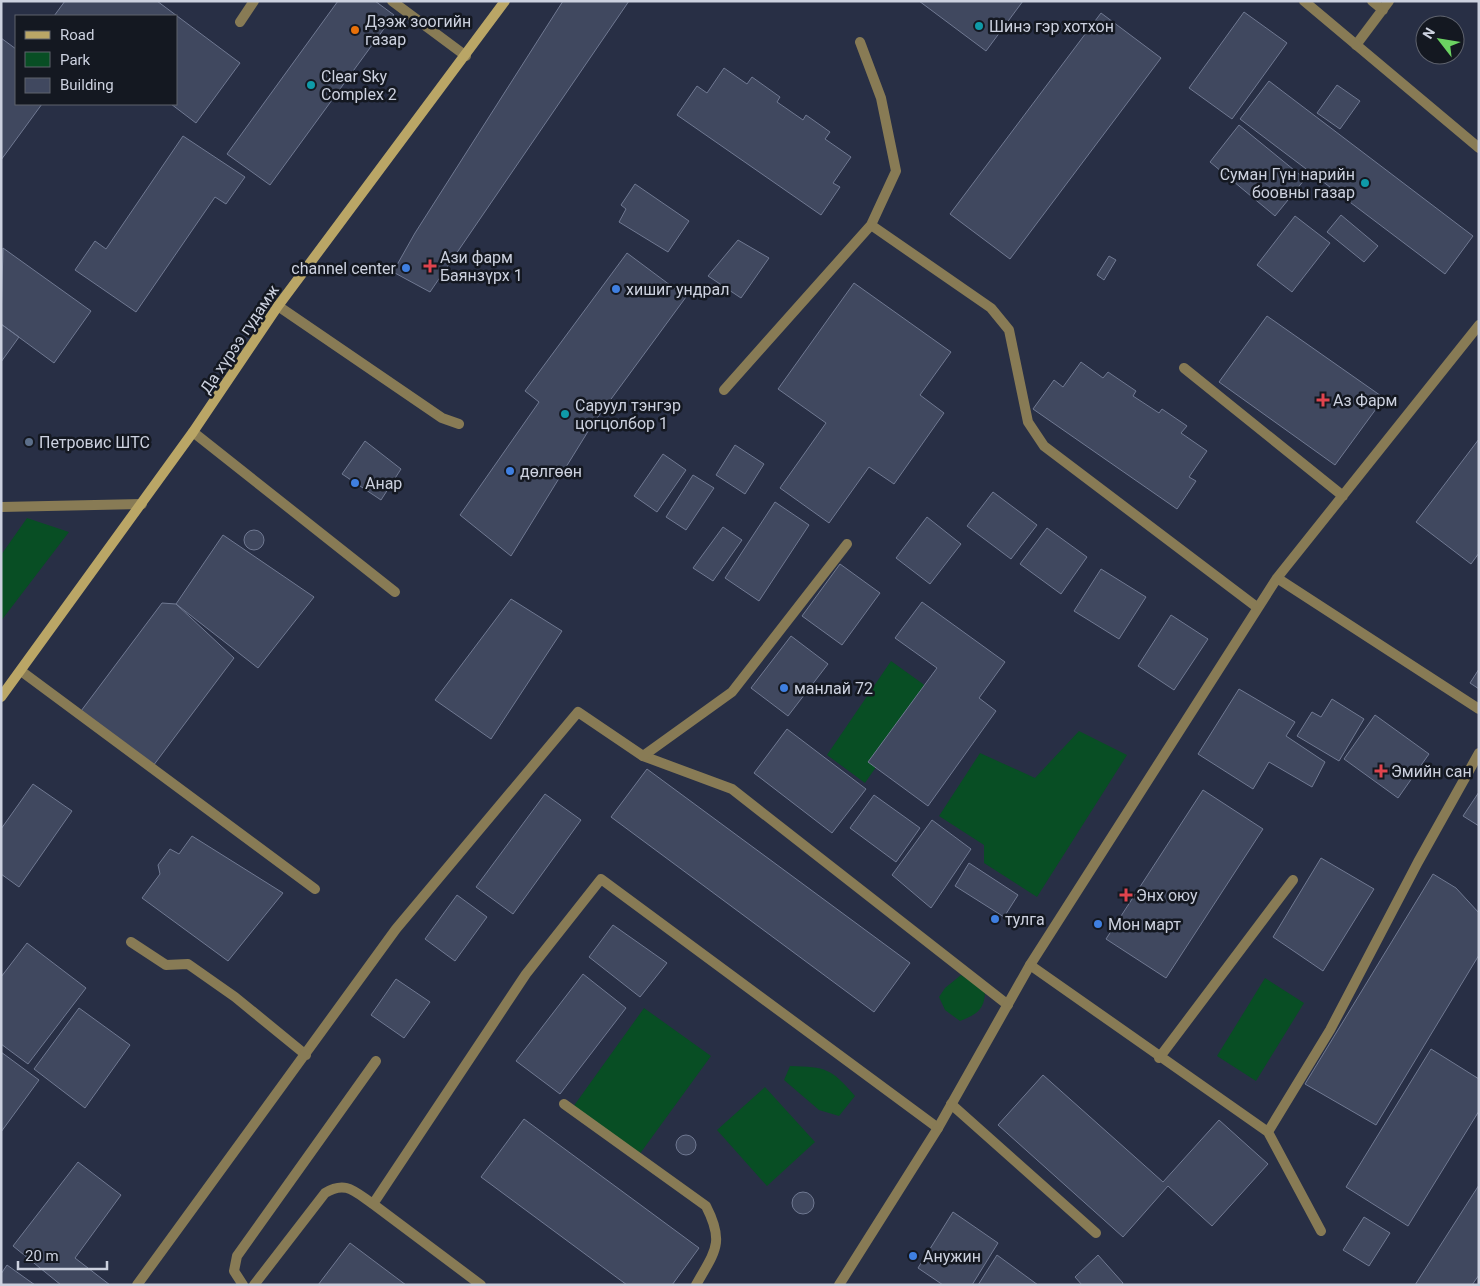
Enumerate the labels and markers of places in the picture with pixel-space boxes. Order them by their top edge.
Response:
place label: Дээж зоогийн газар [365,12,471,49]
place label: Шинэ гэр хотхон [989,17,1114,36]
marker: Шинэ гэр хотхон [973,20,985,32]
marker: Дээж зоогийн газар [349,24,361,36]
place label: Clear Sky Complex 2 [321,67,397,104]
marker: Clear Sky Complex 2 [305,79,317,91]
place label: Суман Гүн нарийн боовны газар [1220,165,1355,202]
marker: Суман Гүн нарийн боовны газар [1359,177,1371,189]
place label: Ази фарм Баянзүрх 1 [440,248,523,285]
place label: channel center [291,259,397,278]
marker: Ази фарм Баянзүрх 1 [424,260,436,272]
marker: channel center [400,262,412,274]
place label: хишиг ундрал [626,280,729,299]
marker: хишиг ундрал [610,283,622,295]
place label: Аз Фарм [1333,391,1397,410]
marker: Аз Фарм [1317,394,1329,406]
place label: Саруул тэнгэр цогцолбор 1 [575,396,681,433]
marker: Саруул тэнгэр цогцолбор 1 [559,408,571,420]
place label: Петровис ШТС [39,433,150,452]
marker: Петровис ШТС [23,436,35,448]
place label: дөлгөөн [520,462,582,481]
marker: дөлгөөн [504,465,516,477]
place label: Анар [365,474,402,493]
marker: Анар [349,477,361,489]
place label: манлай 72 [794,679,873,698]
marker: манлай 72 [778,682,790,694]
place label: Эмийн сан [1391,762,1472,781]
marker: Эмийн сан [1375,765,1387,777]
place label: Энх оюу [1136,886,1198,905]
marker: Энх оюу [1120,889,1132,901]
place label: тулга [1005,910,1045,929]
marker: тулга [989,913,1001,925]
place label: Мон март [1108,915,1181,934]
marker: Мон март [1092,918,1104,930]
place label: Анужин [923,1247,981,1266]
marker: Анужин [907,1250,919,1262]

